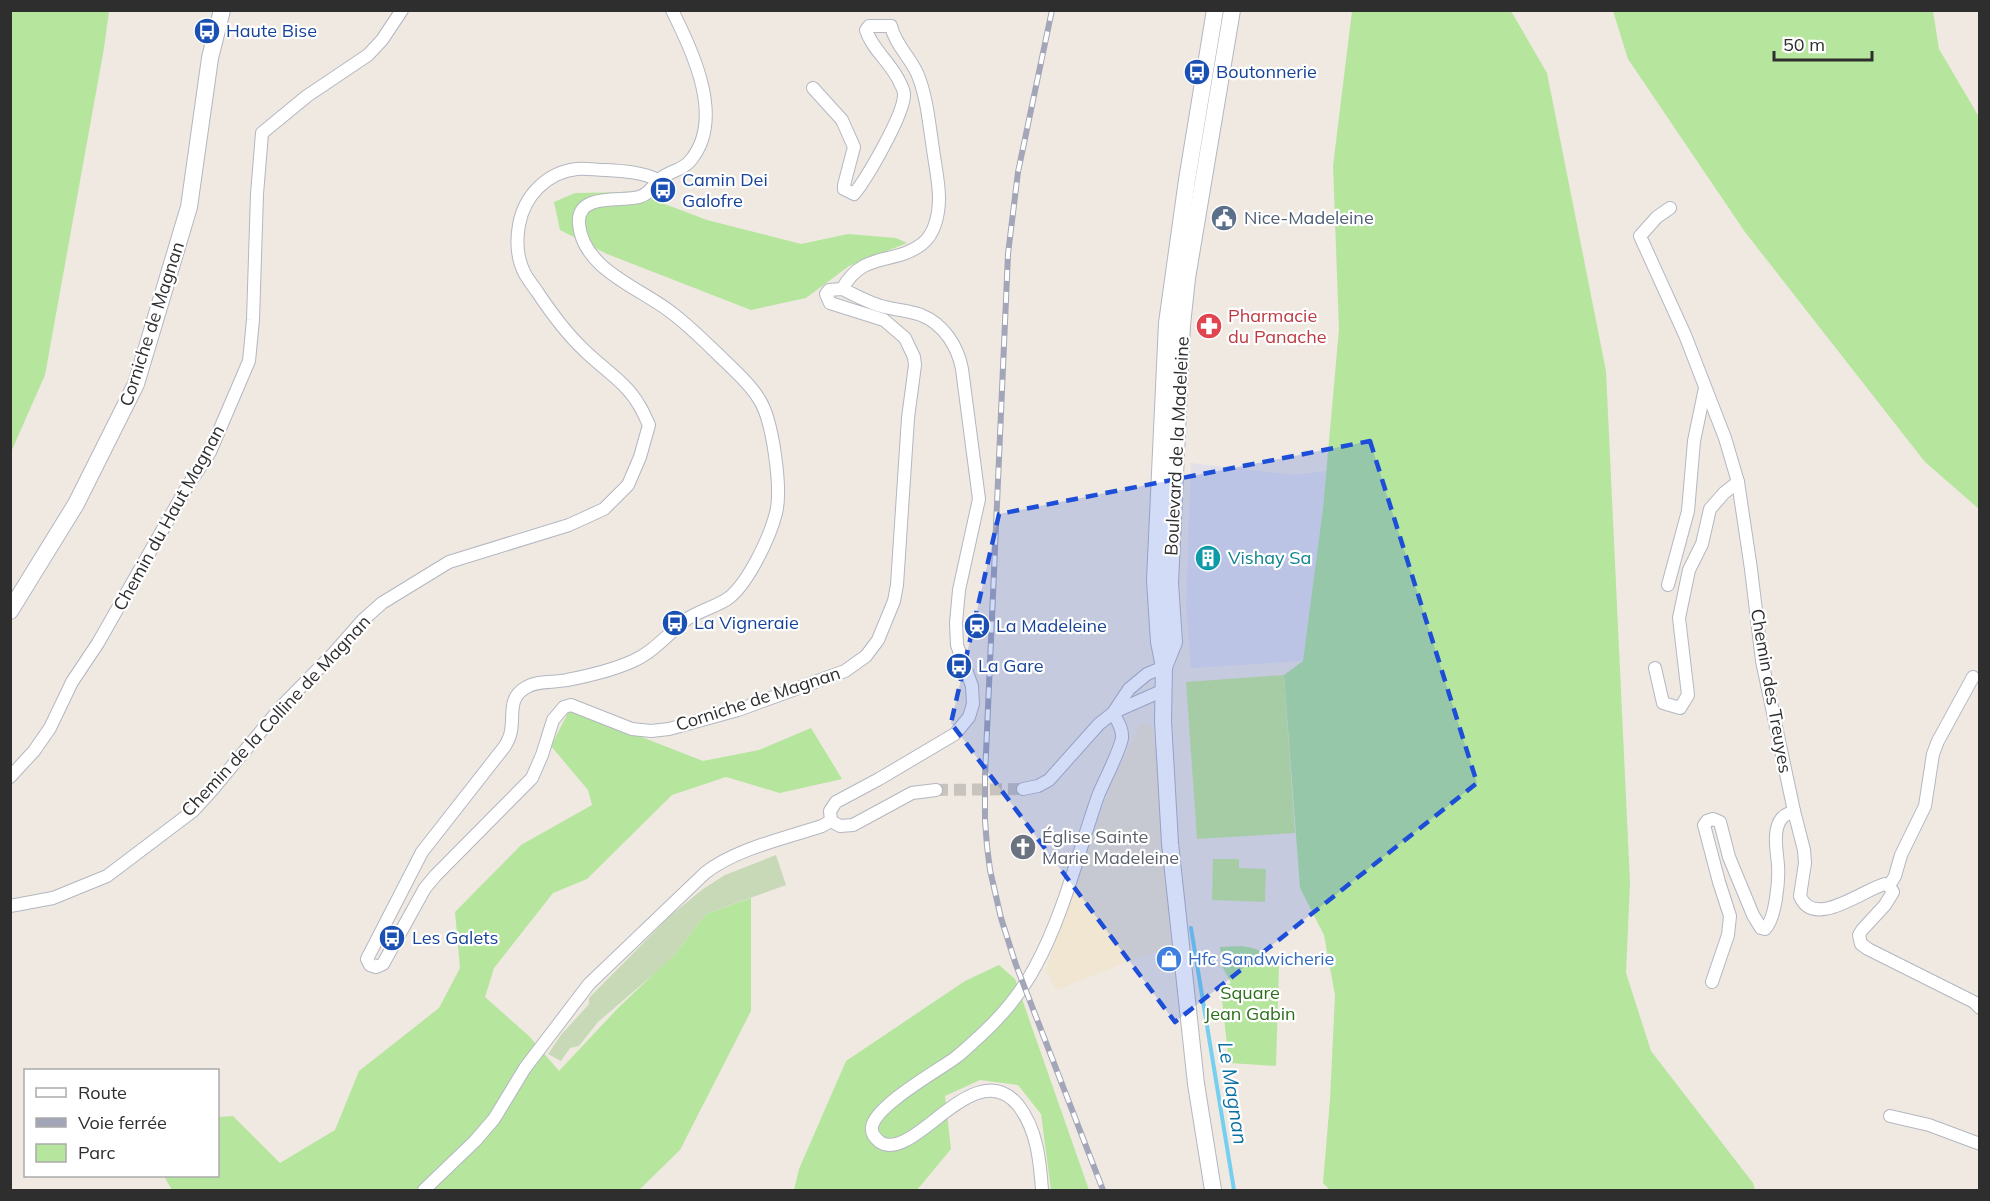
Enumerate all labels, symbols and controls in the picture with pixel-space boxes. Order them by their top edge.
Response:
bus stop icon: Haute Bise [192,16,222,46]
place label: Haute Bise [226,19,317,42]
scale bar [1774,24,1872,62]
text: 50 m [1783,33,1825,56]
bus stop icon: Boutonnerie [1182,57,1212,87]
place label: Boutonnerie [1216,60,1317,83]
place label: Camin Dei Galofre [682,168,768,212]
bus stop icon: Camin Dei Galofre [648,175,678,205]
public building icon: Nice-Madeleine [1209,203,1239,233]
place label: Nice-Madeleine [1244,206,1374,229]
street label: Corniche de Magnan [114,239,189,409]
place label: Pharmacie du Panache [1228,304,1327,348]
pharmacy icon: Pharmacie du Panache [1194,311,1224,341]
street label: Boulevard de la Madeleine [1159,336,1194,556]
street label: Chemin du Haut Magnan [108,421,229,615]
building icon: Vishay Sa [1193,543,1223,573]
place label: Vishay Sa [1228,546,1311,569]
street label: Chemin des Treuyes [1746,607,1797,775]
bus stop icon: La Vigneraie [660,608,690,638]
street label: Chemin de la Colline de Magnan [176,610,375,821]
place label: La Vigneraie [694,611,799,634]
station icon: La Madeleine [962,611,992,641]
place label: La Madeleine [996,614,1107,637]
bus stop icon: La Gare [944,651,974,681]
place label: La Gare [978,654,1043,677]
street label: Corniche de Magnan [673,661,843,736]
place label: Église Sainte Marie Madeleine [1042,825,1179,869]
church icon: Église Sainte Marie Madeleine [1008,832,1038,862]
bus stop icon: Les Galets [377,923,407,953]
place label: Les Galets [412,926,498,949]
shop icon: Hfc Sandwicherie [1154,944,1184,974]
place label: Hfc Sandwicherie [1188,947,1334,970]
park label: Square Jean Gabin [1204,981,1296,1025]
water label: Le Magnan [1213,1040,1254,1146]
legend [24,1069,219,1177]
text: Route [78,1081,127,1104]
text: Voie ferrée [78,1111,167,1134]
text: Parc [78,1141,116,1164]

